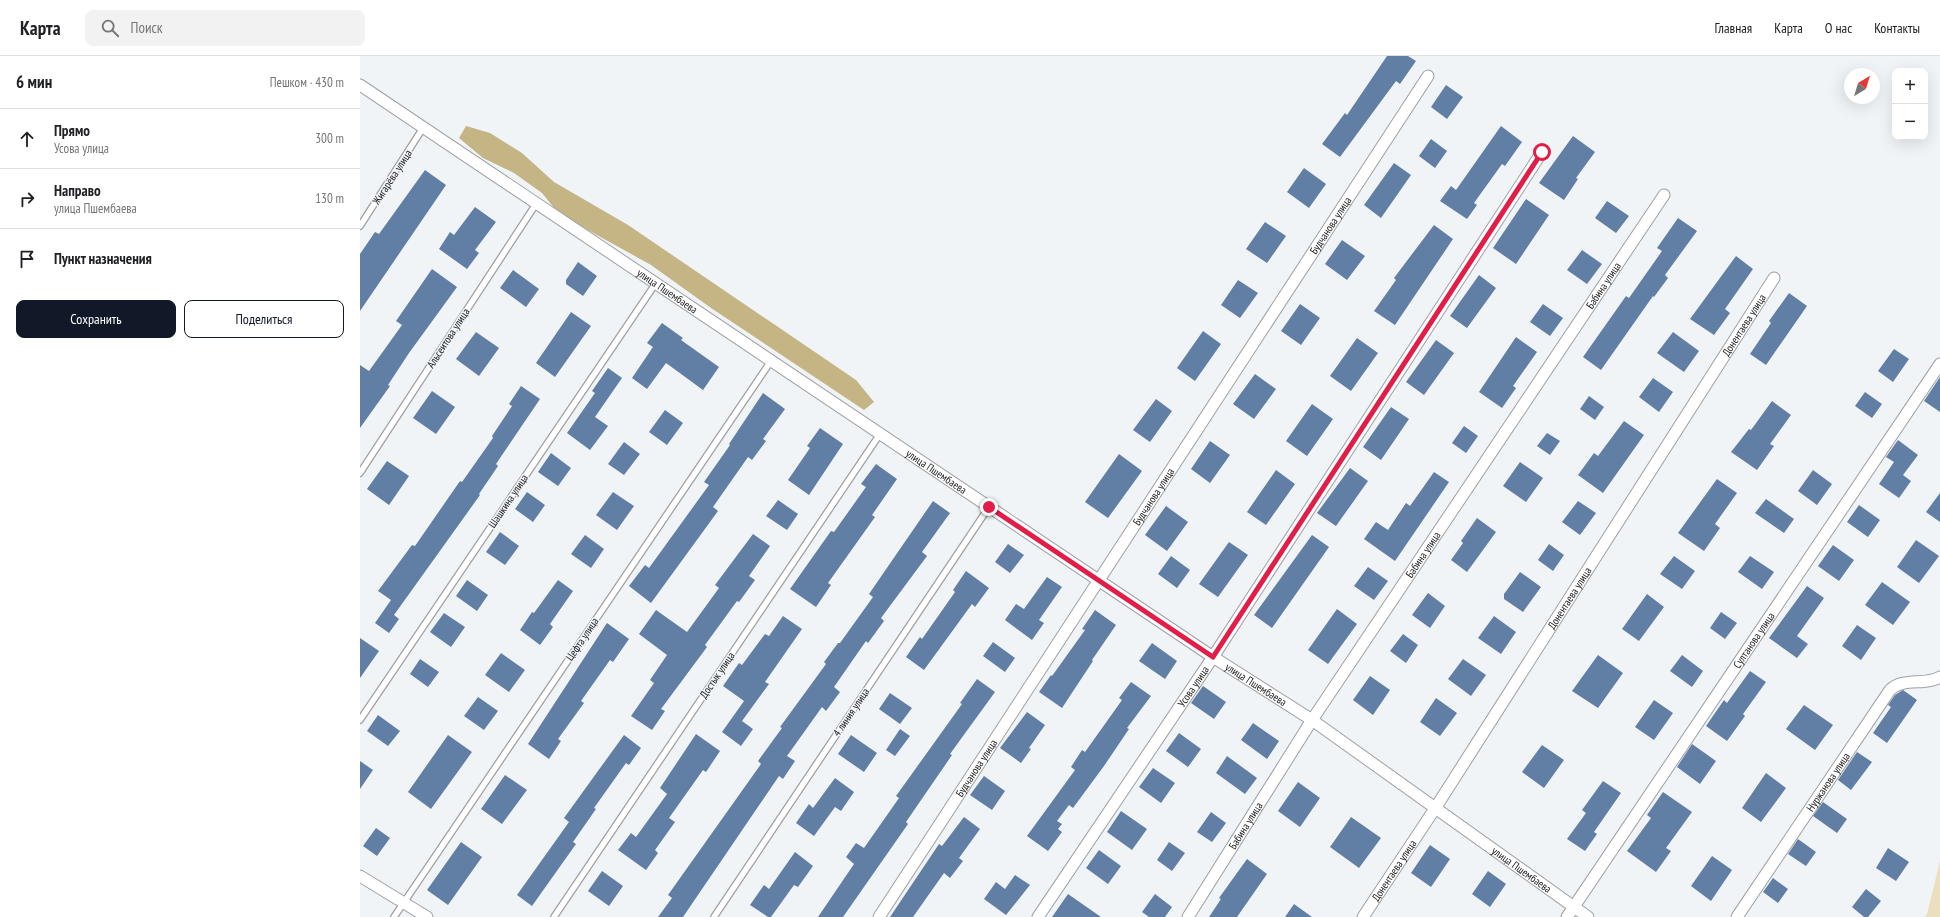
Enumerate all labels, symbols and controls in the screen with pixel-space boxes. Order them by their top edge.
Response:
search box [85,10,365,46]
text: Карта [20,16,61,40]
icon: search [99,17,121,39]
text: Поиск [131,18,163,37]
text: Главная [1714,19,1752,37]
text: Карта [1774,19,1803,37]
text: О нас [1825,19,1852,37]
text: Контакты [1874,19,1920,37]
north arrow [1844,68,1880,104]
map controls [1892,68,1928,140]
button: + [1892,68,1928,104]
text: 6 мин [16,71,52,93]
text: Пешком · 430 m [270,74,344,91]
button: − [1892,104,1928,140]
text: Прямо [54,121,90,140]
icon: ahead [16,128,38,150]
text: 300 m [315,130,344,147]
text: Усова улица [54,140,109,157]
route start [1533,143,1551,161]
street label: Жигарёва улица [369,147,415,208]
text: Направо [54,181,101,200]
icon: right [16,188,38,210]
text: 130 m [315,190,344,207]
street label: Будчанова улица [1307,194,1354,257]
text: улица Пшембаева [54,200,137,217]
icon: arrive [16,248,38,270]
text: Пункт назначения [54,249,152,268]
street label: Бабина улица [1583,260,1624,311]
street label: улица Пшембаева [634,266,700,316]
street label: Донентаева улица [1719,291,1769,359]
button: Сохранить [16,300,176,338]
button: Поделиться [184,300,344,338]
street label: Альсеитова улица [423,305,473,371]
street label: улица Пшембаева [903,446,969,497]
street label: Будчанова улица [1130,465,1177,528]
street label: Шашкина улица [485,471,531,531]
route end [980,498,998,516]
street label: Бабина улица [1402,529,1444,580]
street label: Донентаева улица [1545,564,1594,632]
street label: Султанова улица [1730,609,1778,671]
street label: Цефта улица [562,615,602,663]
street label: Достык улица [696,649,738,701]
street label: улица Пшембаева [1223,660,1289,709]
street label: Усова улица [1174,663,1212,710]
street label: 4 линия улица [830,685,872,739]
street label: Будчанова улица [952,737,1000,799]
street label: Нуржанова улица [1803,750,1853,814]
street label: Бабина улица [1225,799,1266,852]
street label: Донентаева улица [1369,837,1419,904]
street label: улица Пшембаева [1489,844,1554,896]

